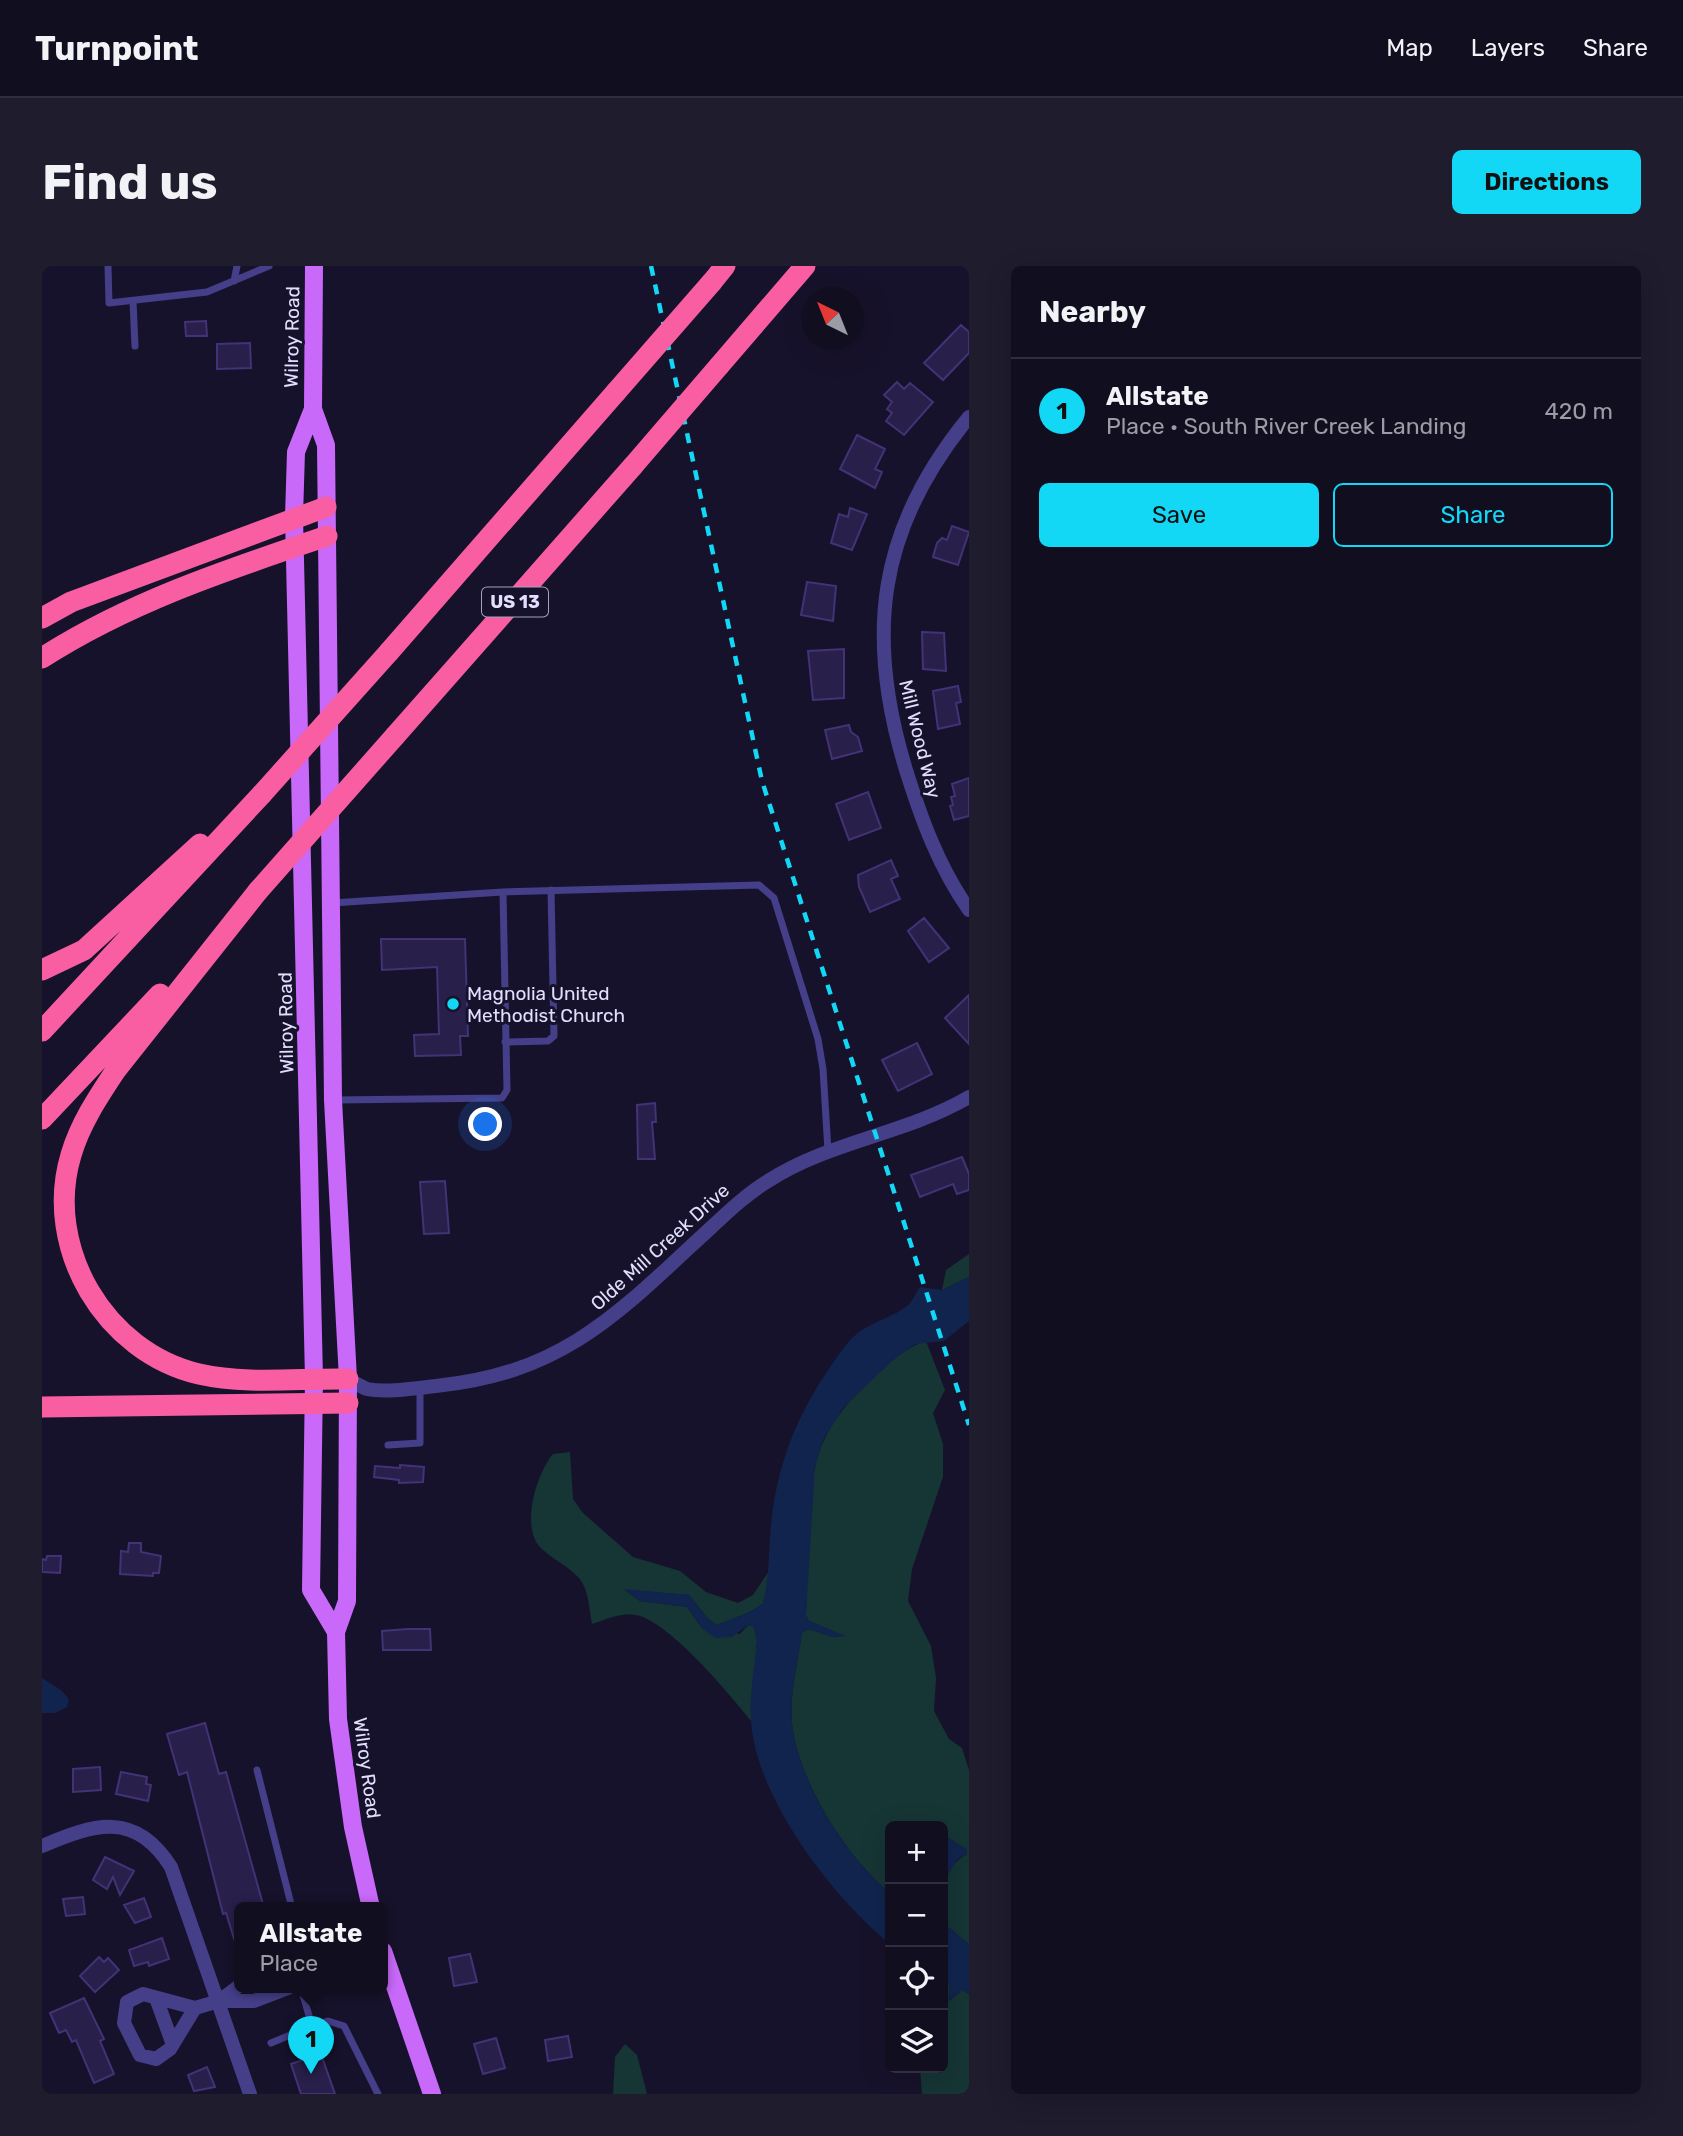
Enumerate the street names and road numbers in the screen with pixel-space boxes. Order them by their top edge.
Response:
street label: Wilroy Road [280,286,304,388]
road number: US 13 [482,588,548,616]
street label: Mill Wood Way [894,677,946,801]
street label: Wilroy Road [274,972,298,1074]
street label: Olde Mill Creek Drive [586,1179,734,1315]
street label: Wilroy Road [349,1716,385,1820]

